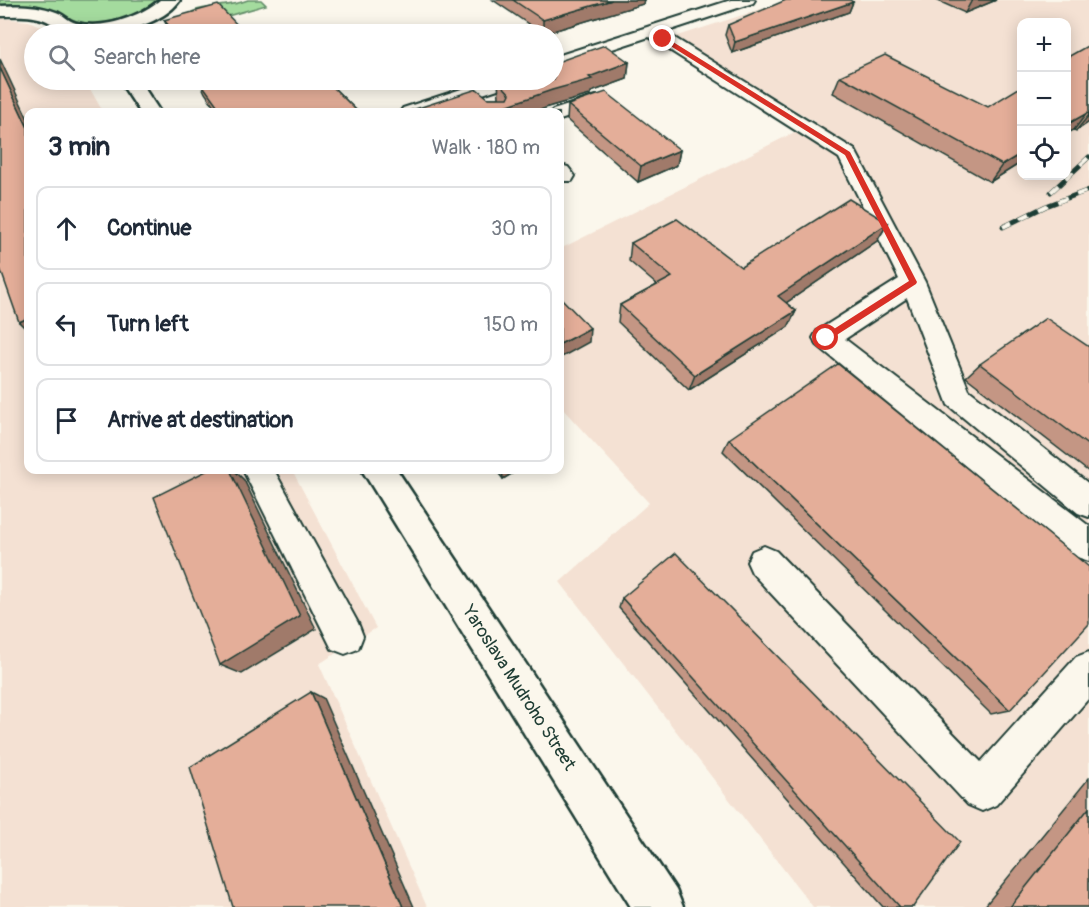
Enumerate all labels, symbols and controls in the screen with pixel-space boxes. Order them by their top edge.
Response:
map controls [1017,18,1071,180]
button: + [1017,18,1071,72]
search box [24,24,564,90]
route end [649,25,675,51]
icon: search [45,41,78,74]
text: Search here [93,43,200,71]
button: − [1017,72,1071,126]
button: locate [1017,126,1071,180]
text: 3 min [48,131,110,163]
text: Walk · 180 m [432,135,540,160]
icon: ahead [50,212,83,245]
text: Continue [107,214,191,242]
text: 30 m [491,216,538,241]
icon: left [50,308,83,341]
text: Turn left [107,310,189,338]
text: 150 m [484,312,538,337]
route start [812,324,838,350]
icon: arrive [50,404,83,437]
text: Arrive at destination [107,406,293,434]
street label: Yaroslava Mudroho Street [456,600,581,776]

